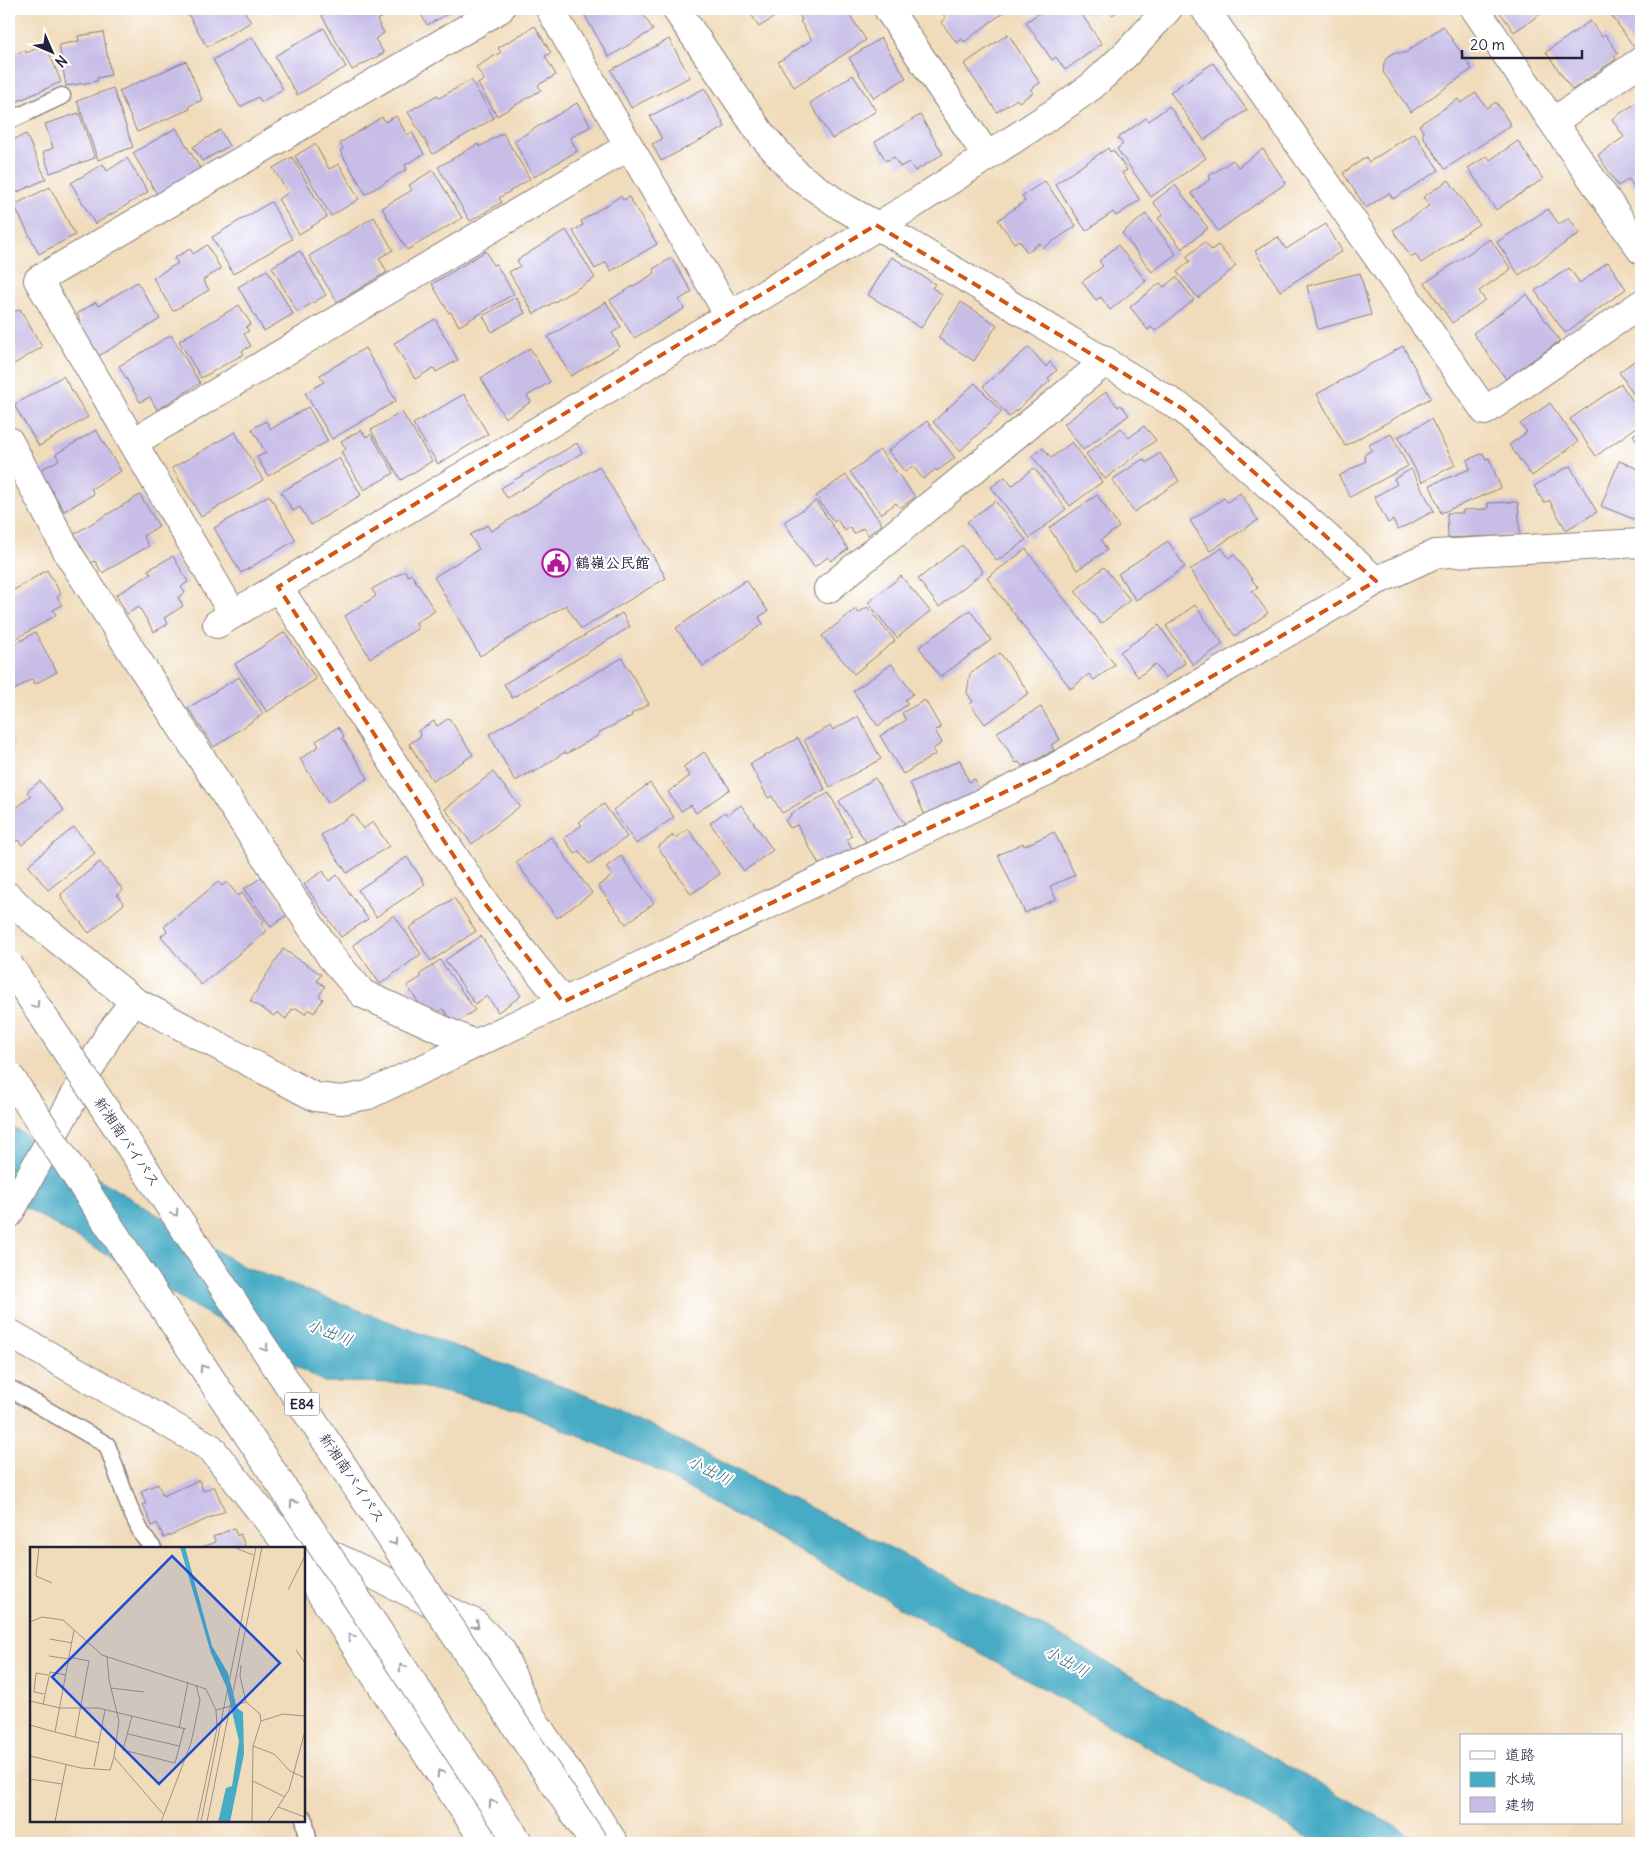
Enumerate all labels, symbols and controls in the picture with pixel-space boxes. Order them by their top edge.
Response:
north arrow [28,28,78,78]
scale bar [1462,28,1582,60]
text: 20 m [1470,35,1505,54]
text: N [51,51,71,71]
public building icon: 鶴嶺公民館 [541,548,571,578]
place label: 鶴嶺公民館 [575,553,650,572]
one-way arrow [30,999,39,1009]
street label: 新湘南バイパス [90,1093,165,1190]
one-way arrow [169,1207,178,1217]
water label: 小出川 [304,1314,356,1350]
one-way arrow [259,1342,268,1352]
one-way arrow [200,1364,209,1373]
road number: E84 [284,1392,320,1416]
street label: 新湘南バイパス [315,1429,390,1526]
water label: 小出川 [684,1450,736,1490]
one-way arrow [290,1499,299,1509]
one-way arrow [388,1536,397,1545]
inset map [30,1547,305,1822]
one-way arrow [470,1620,479,1629]
one-way arrow [348,1634,357,1643]
water label: 小出川 [1041,1641,1093,1681]
one-way arrow [399,1664,408,1673]
legend [1460,1734,1622,1824]
text: 道路 [1505,1745,1535,1764]
text: 水域 [1505,1769,1535,1788]
one-way arrow [437,1770,447,1779]
text: 建物 [1505,1795,1535,1814]
one-way arrow [489,1799,498,1808]

